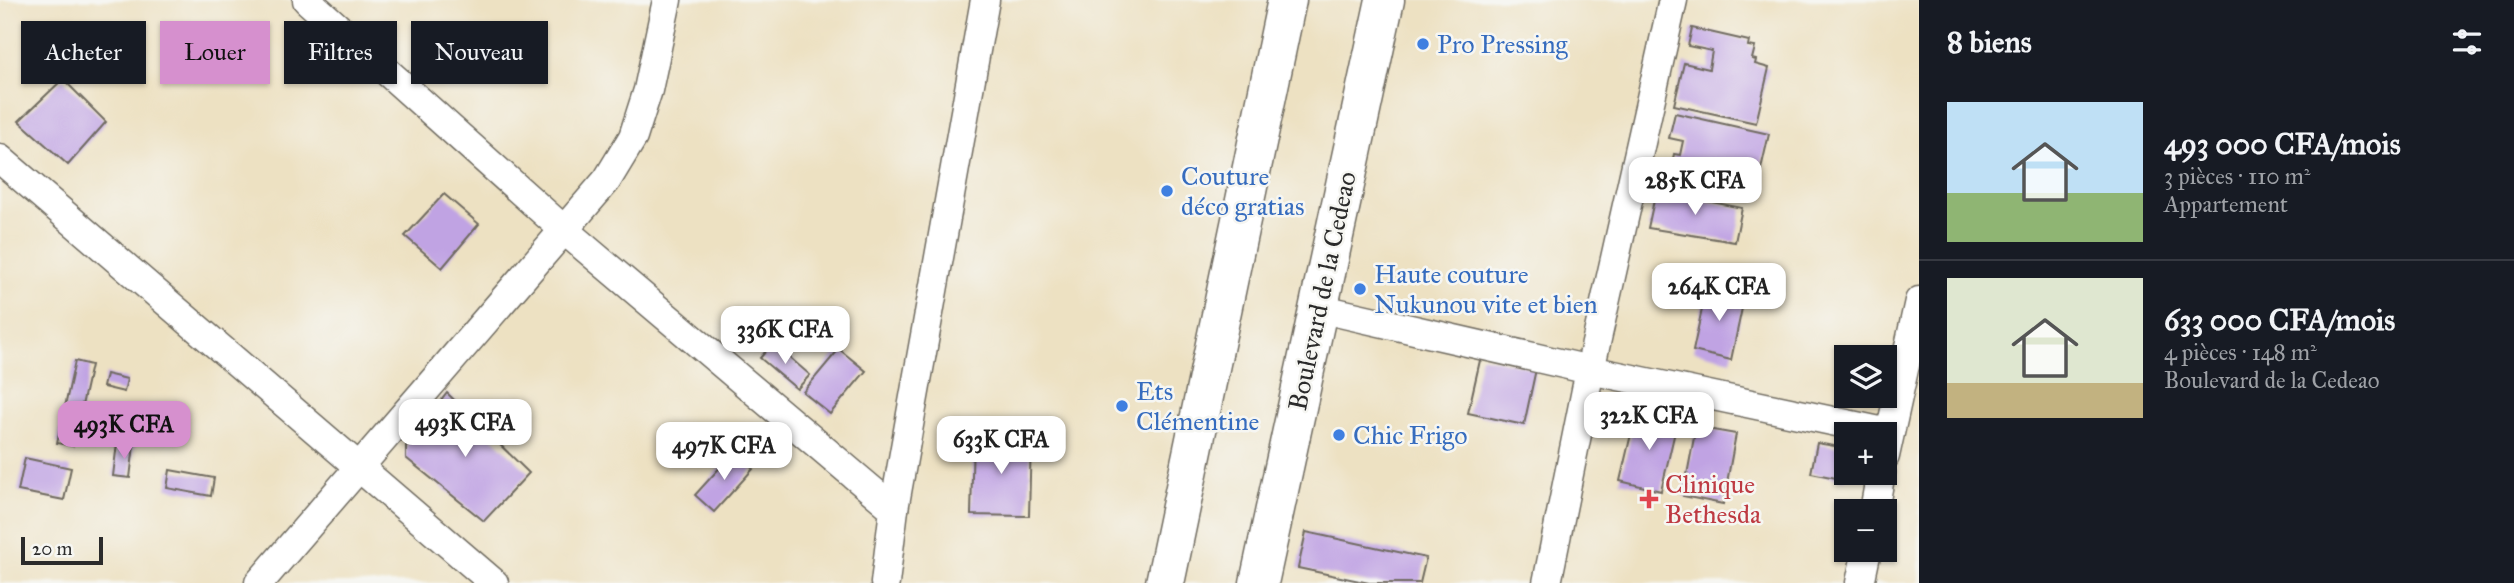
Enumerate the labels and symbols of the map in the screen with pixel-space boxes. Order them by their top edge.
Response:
place label: Pro Pressing [1437,28,1569,60]
marker: Pro Pressing [1415,36,1431,52]
pin: 285K CFA [1623,158,1767,217]
place label: Couture déco gratias [1181,160,1304,222]
street label: Boulevard de la Cedeao [1281,169,1363,413]
marker: Couture déco gratias [1159,183,1175,199]
place label: Haute couture Nukunou vite et bien [1374,258,1598,320]
pin: 264K CFA [1647,264,1791,323]
marker: Haute couture Nukunou vite et bien [1352,281,1368,297]
pin: 336K CFA [713,306,857,366]
place label: Ets Clémentine [1136,375,1259,437]
pin: 322K CFA [1577,392,1721,452]
marker: Ets Clémentine [1114,398,1130,414]
pin: 493K CFA [393,400,537,459]
pin: 493K CFA [52,402,196,461]
pin: 633K CFA [929,416,1073,476]
place label: Chic Frigo [1353,419,1468,451]
pin: 497K CFA [652,422,796,482]
marker: Chic Frigo [1331,427,1347,443]
place label: Clinique Bethesda [1665,468,1761,530]
marker: Clinique Bethesda [1639,489,1659,509]
scale bar [21,534,103,566]

